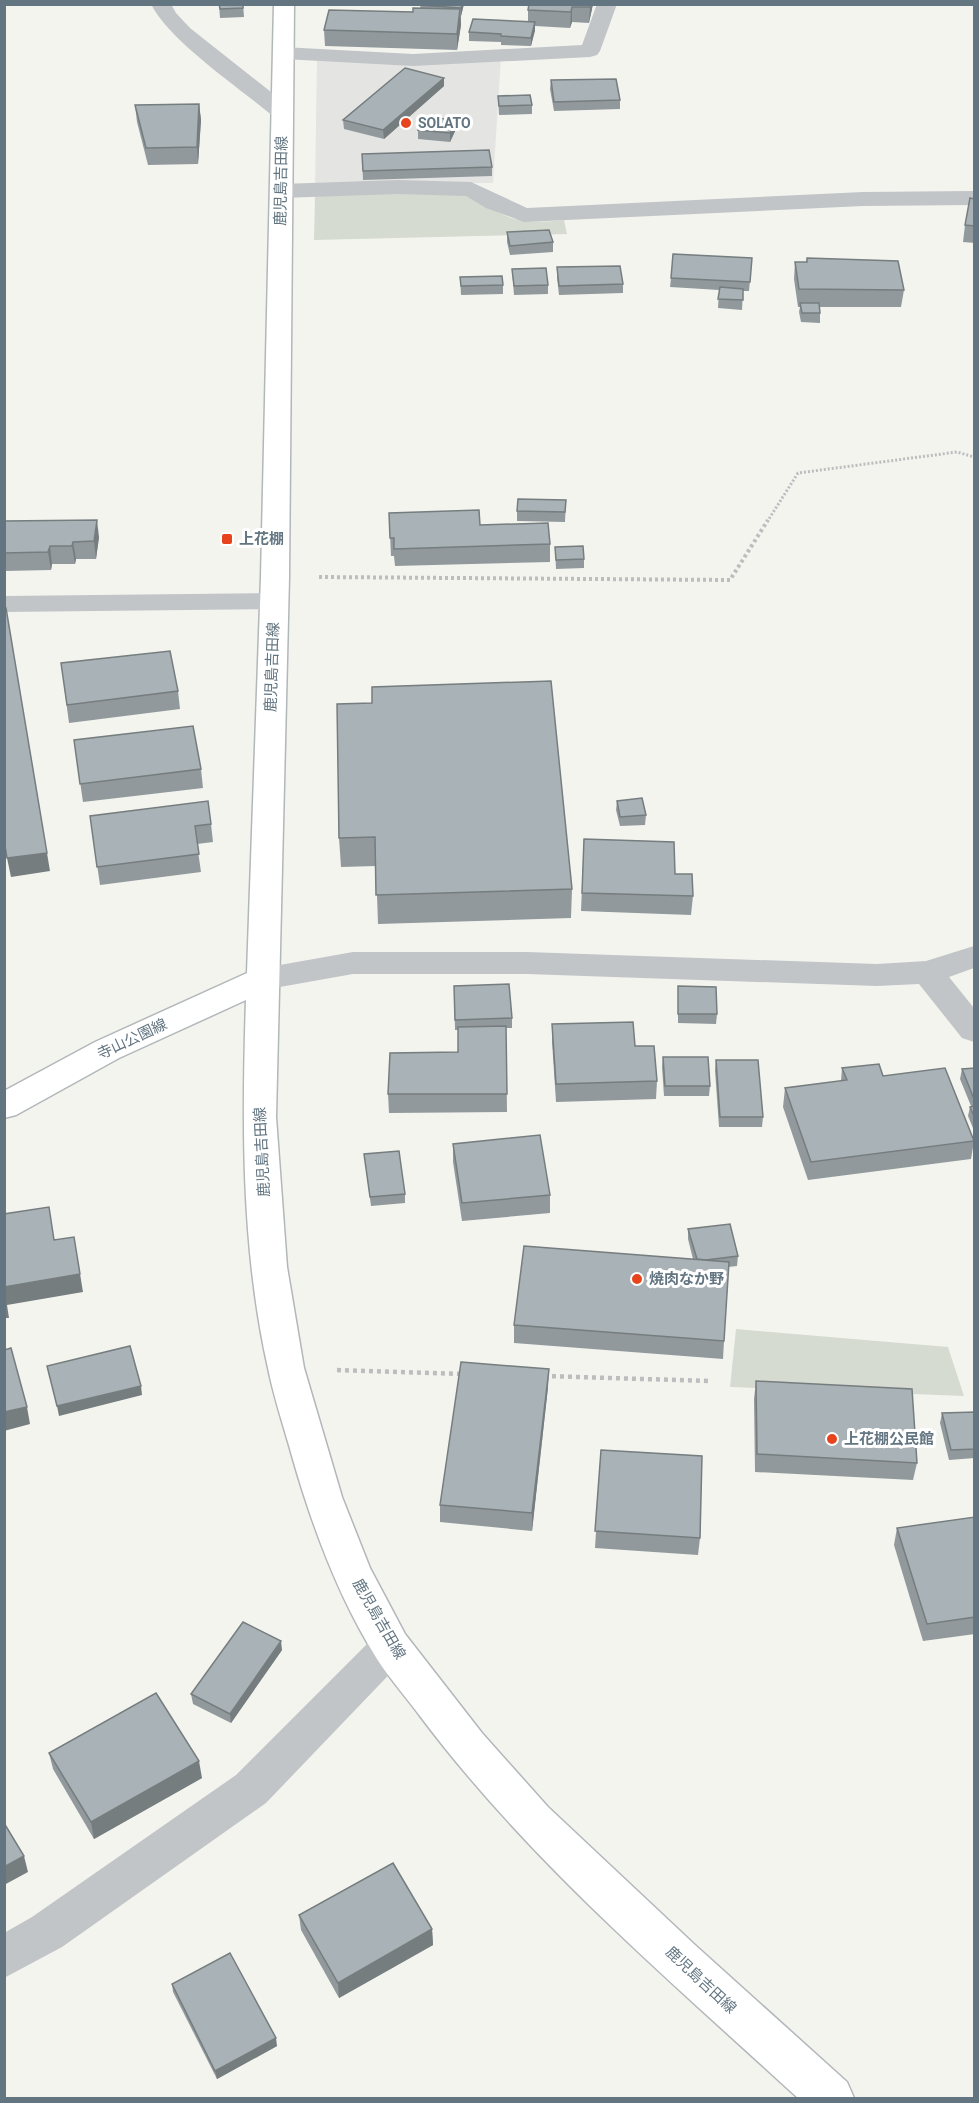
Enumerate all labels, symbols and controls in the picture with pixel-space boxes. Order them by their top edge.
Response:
place label: SOLATO [418,115,471,131]
marker: SOLATO [399,116,413,130]
street label: 鹿児島吉田線 [271,136,291,226]
place label: 上花棚 [239,530,284,548]
marker: 上花棚 [220,532,234,546]
street label: 鹿児島吉田線 [261,622,283,712]
street label: 寺山公園線 [94,1015,170,1063]
street label: 鹿児島吉田線 [251,1107,273,1197]
place label: 焼肉なか野 [649,1270,724,1288]
marker: 焼肉なか野 [630,1272,644,1286]
place label: 上花棚公民館 [844,1430,934,1448]
marker: 上花棚公民館 [825,1432,839,1446]
street label: 鹿児島吉田線 [349,1576,409,1662]
street label: 鹿児島吉田線 [662,1943,740,2017]

